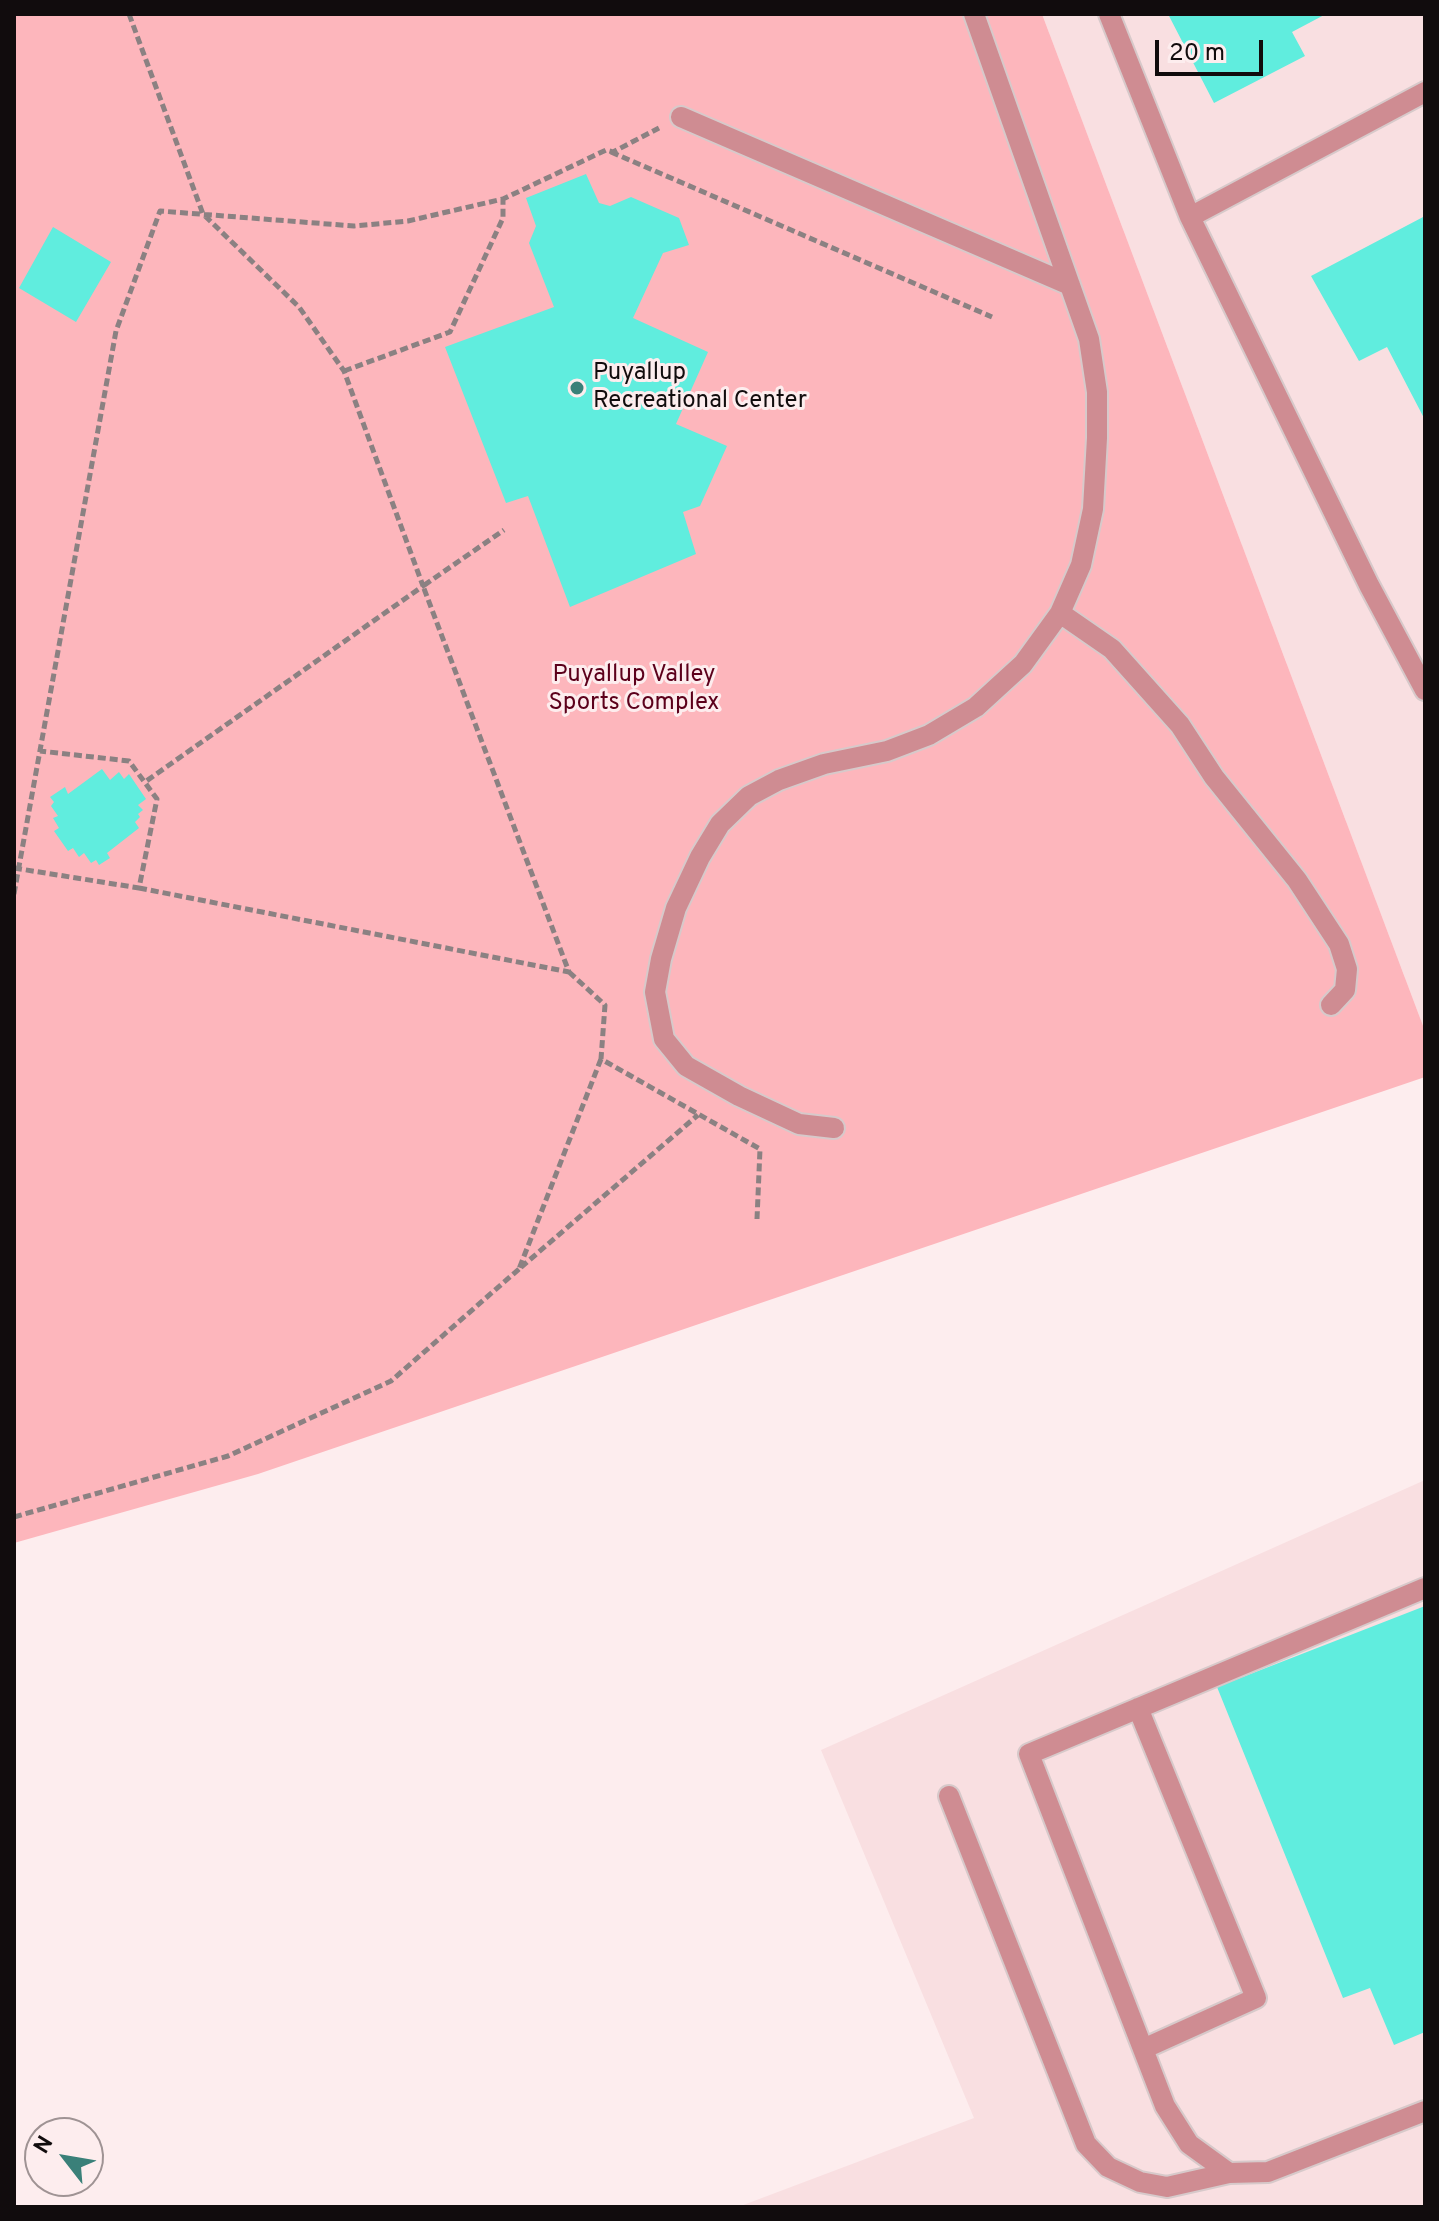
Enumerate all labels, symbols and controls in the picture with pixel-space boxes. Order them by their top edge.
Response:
scale bar [1159,24,1267,74]
text: 20 m [1169,39,1225,69]
place label: Puyallup Recreational Center [593,360,807,416]
marker: Puyallup Recreational Center [568,379,586,397]
park label: Puyallup Valley Sports Complex [548,662,720,718]
north arrow [24,2117,104,2197]
text: N [29,2132,60,2159]

